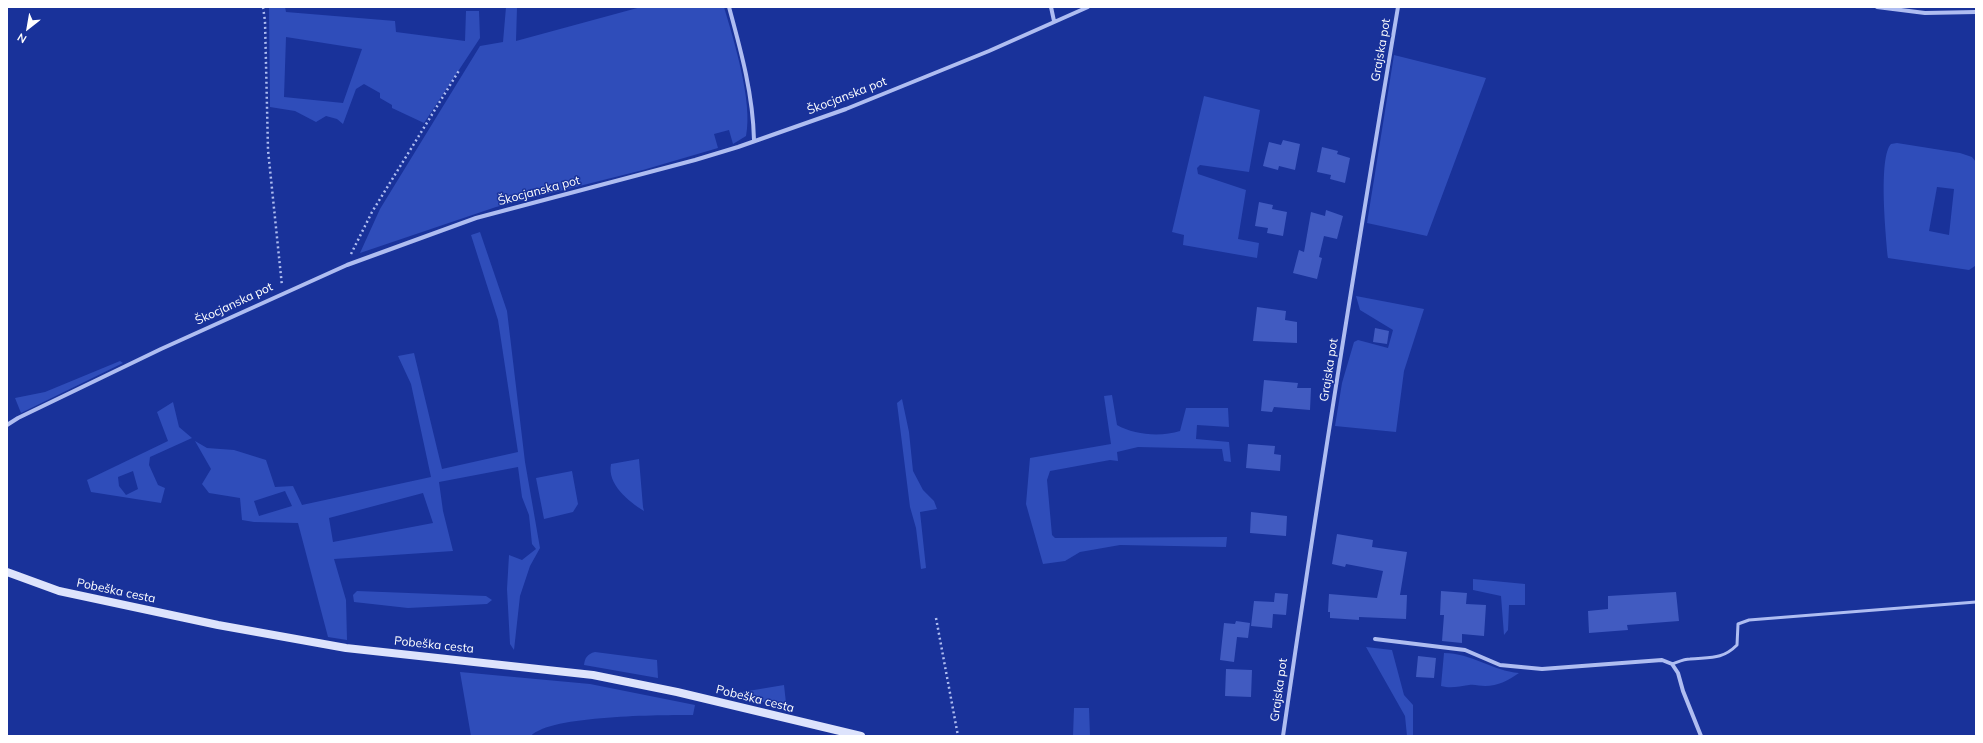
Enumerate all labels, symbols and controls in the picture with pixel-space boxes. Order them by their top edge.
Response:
north arrow [8,8,48,48]
street label: Grajska pot [1368,17,1394,83]
text: N [15,30,29,46]
street label: Škocjanska pot [805,74,889,118]
street label: Škocjanska pot [497,173,581,209]
street label: Škocjanska pot [193,280,275,328]
street label: Grajska pot [1317,337,1341,403]
street label: Pobeška cesta [75,576,157,606]
street label: Pobeška cesta [393,634,475,656]
street label: Grajska pot [1267,657,1291,723]
street label: Pobeška cesta [714,682,796,716]

